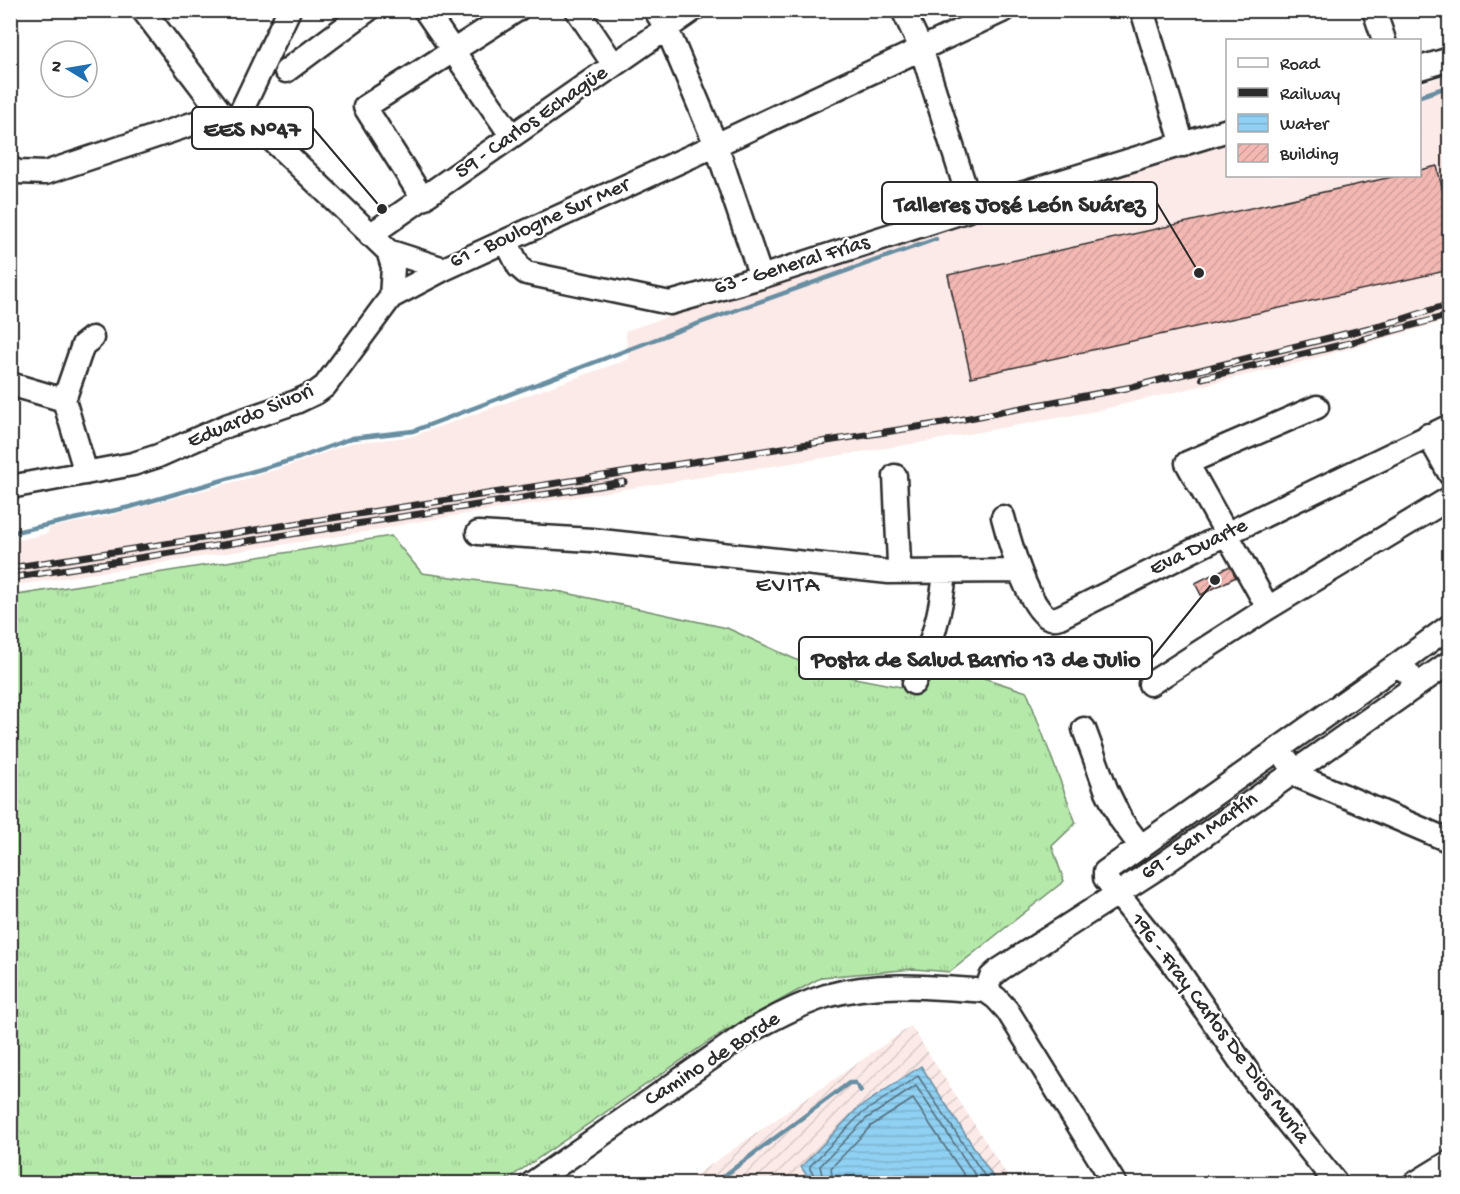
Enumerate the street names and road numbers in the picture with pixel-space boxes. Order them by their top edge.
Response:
street label: 59 - Carlos Echagüe [450,60,614,186]
street label: 61 - Boulogne Sur Mer [446,172,636,275]
street label: 63 - General Frías [711,230,874,302]
street label: Eduardo Sivori [184,379,318,455]
street label: Eva Duarte [1146,513,1253,583]
street label: 69 - San Martín [1136,787,1264,887]
street label: 196 - Fray Carlos De Dios Muria [1123,908,1315,1150]
street label: Camino de Borde [641,1006,786,1113]

